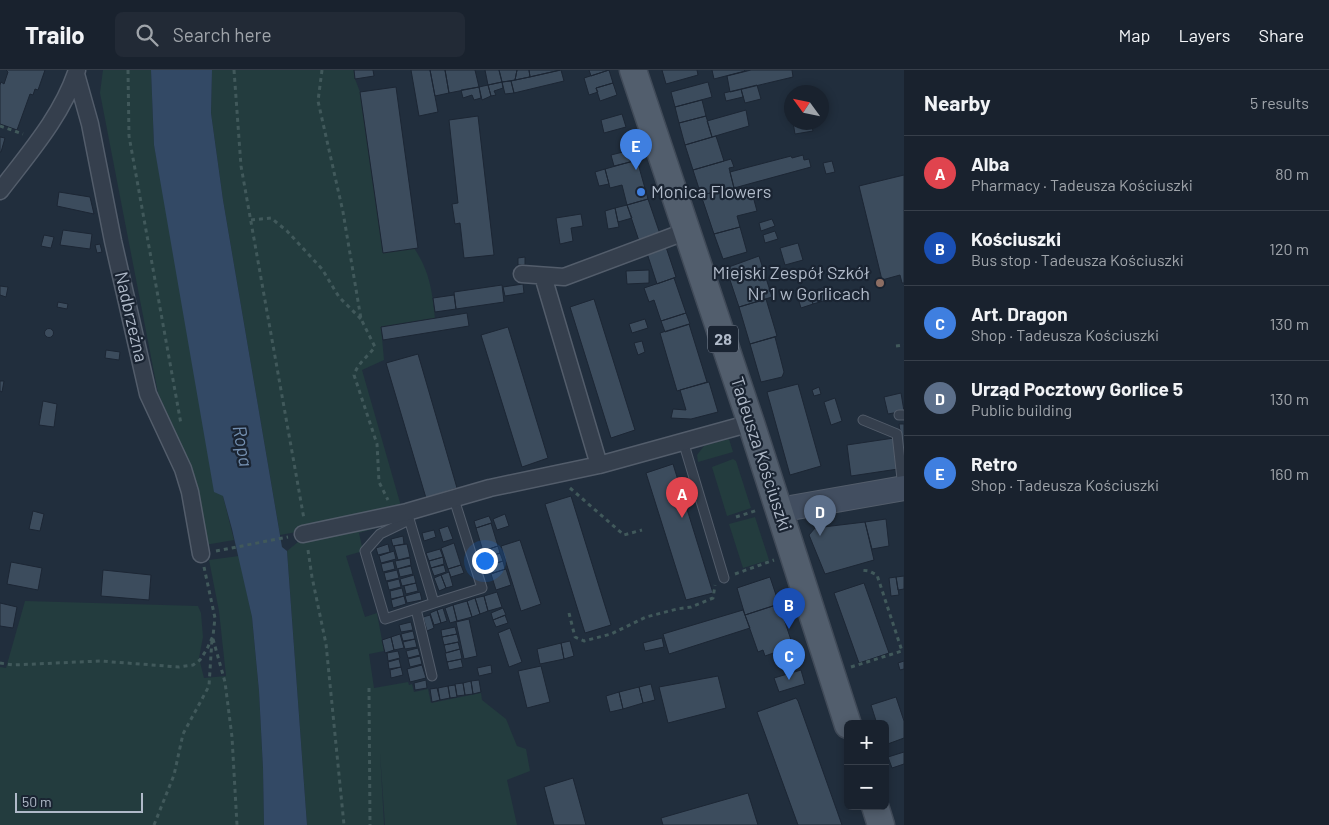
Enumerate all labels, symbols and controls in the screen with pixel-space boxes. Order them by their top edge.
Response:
search box [115,12,465,57]
text: Trailo [25,20,85,49]
icon: search [133,21,161,49]
text: Search here [173,23,272,46]
text: Map [1118,24,1150,46]
text: Layers [1178,24,1231,46]
text: Share [1259,24,1304,46]
north arrow [784,85,829,130]
text: Nearby [924,90,990,115]
text: 5 results [1250,93,1309,112]
pin: E [620,129,652,170]
text: Alba [971,152,1009,175]
text: A [935,164,945,183]
text: 80 m [1275,164,1309,183]
text: Pharmacy · Tadeusza Kościuszki [971,175,1193,194]
place label: Monica Flowers [651,180,771,202]
marker: Monica Flowers [635,186,647,198]
text: Kościuszki [971,227,1061,250]
text: B [935,239,945,258]
text: 120 m [1269,239,1309,258]
text: Bus stop · Tadeusza Kościuszki [971,250,1184,269]
place label: Miejski Zespół Szkół Nr 1 w Gorlicach [712,261,870,304]
street label: Nadbrzeżna [111,269,153,364]
marker: Miejski Zespół Szkół Nr 1 w Gorlicach [874,277,886,289]
text: Art. Dragon [971,302,1068,325]
text: C [935,314,945,333]
text: 130 m [1270,314,1309,333]
road number: 28 [708,325,738,352]
text: Shop · Tadeusza Kościuszki [971,325,1159,344]
street label: Tadeusza Kościuszki [727,374,797,534]
text: Urząd Pocztowy Gorlice 5 [971,377,1183,400]
text: D [935,389,945,408]
text: 130 m [1270,389,1309,408]
text: Public building [971,400,1072,419]
water label: Ropa [229,423,258,468]
text: Retro [971,452,1018,475]
text: E [935,464,945,483]
text: 160 m [1270,464,1309,483]
text: Shop · Tadeusza Kościuszki [971,475,1159,494]
pin: A [666,477,698,518]
pin: D [804,495,836,536]
your location [472,548,498,574]
pin: B [773,588,805,629]
pin: C [773,639,805,680]
map controls [844,720,889,810]
button: + [844,720,889,765]
button: − [844,765,889,810]
scale bar [15,790,142,813]
text: 50 m [22,793,51,810]

